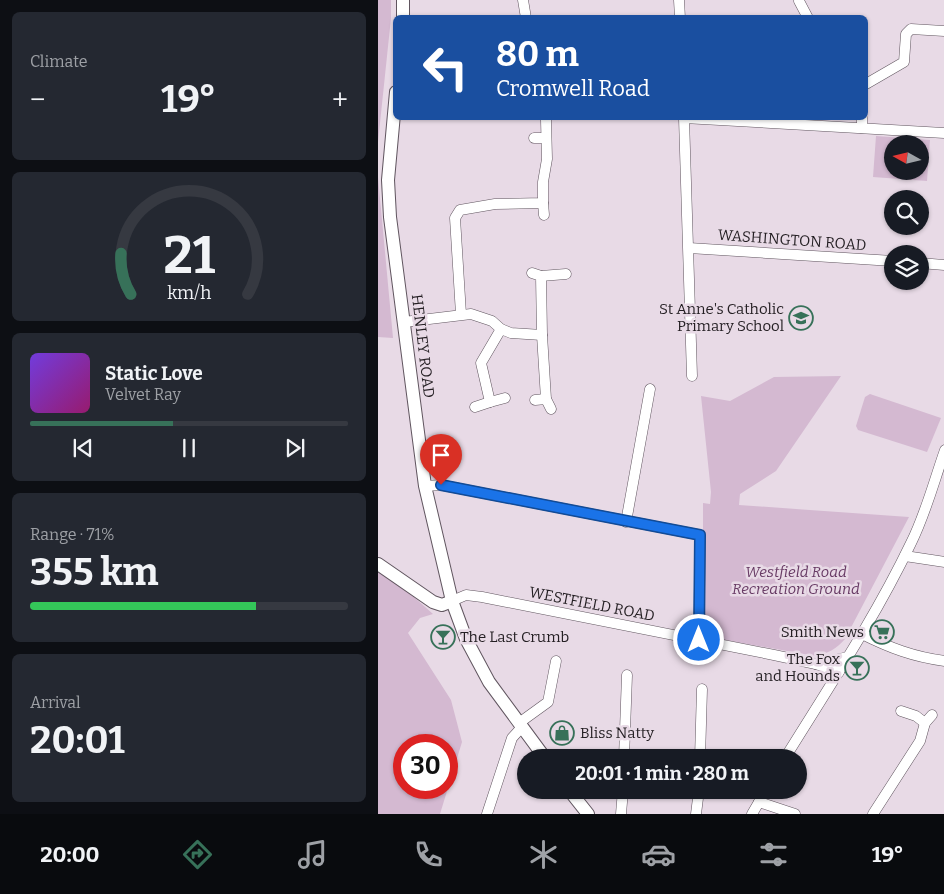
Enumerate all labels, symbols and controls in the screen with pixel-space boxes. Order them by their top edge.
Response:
text: 80 m [496,33,579,75]
icon: left [413,35,478,100]
text: Climate [30,52,88,71]
text: Cromwell Road [496,75,650,102]
text: 19° [161,76,216,122]
text: − [30,83,45,116]
text: + [332,83,348,116]
north arrow [884,135,929,180]
map controls [884,135,929,290]
button: search [884,190,929,235]
text: 21 [163,224,215,287]
street label: WASHINGTON ROAD [717,226,867,254]
button: layers [884,245,929,290]
text: km/h [167,282,211,304]
street label: HENLEY ROAD [408,293,438,399]
place label: St Anne's Catholic Primary School [659,300,784,335]
school or university icon: St Anne's Catholic Primary School [788,305,814,331]
text: Static Love [105,362,203,385]
text: Velvet Ray [105,385,181,404]
icon: previous [69,434,97,462]
icon: pause [175,434,203,462]
icon: next [281,434,309,462]
pin [420,434,462,485]
icon: arrive [427,441,455,469]
text: Range · 71% [30,525,115,544]
text: 355 km [30,549,159,595]
park label: Westfield Road Recreation Ground [732,563,860,598]
street label: WESTFIELD ROAD [528,583,656,625]
position arrow [672,613,724,665]
supermarket icon: Smith News [869,619,895,645]
place label: Smith News [781,623,864,641]
bar icon: The Last Crumb [430,624,456,650]
place label: The Last Crumb [460,628,569,646]
place label: The Fox and Hounds [755,650,841,685]
bar icon: The Fox and Hounds [844,655,870,681]
text: Arrival [30,693,81,712]
text: 20:01 [30,717,125,763]
shop icon: Bliss Natty [549,720,575,746]
place label: Bliss Natty [580,724,654,742]
speed limit sign: 30 [393,734,458,799]
text: 20:01 · 1 min · 280 m [575,762,749,785]
icon: directions [180,837,215,872]
icon: music [295,837,330,872]
icon: phone [411,837,446,872]
icon: climate [526,837,561,872]
icon: car [641,837,676,872]
icon: filters [756,837,791,872]
text: 20:00 [40,841,100,868]
text: 19° [872,841,904,868]

